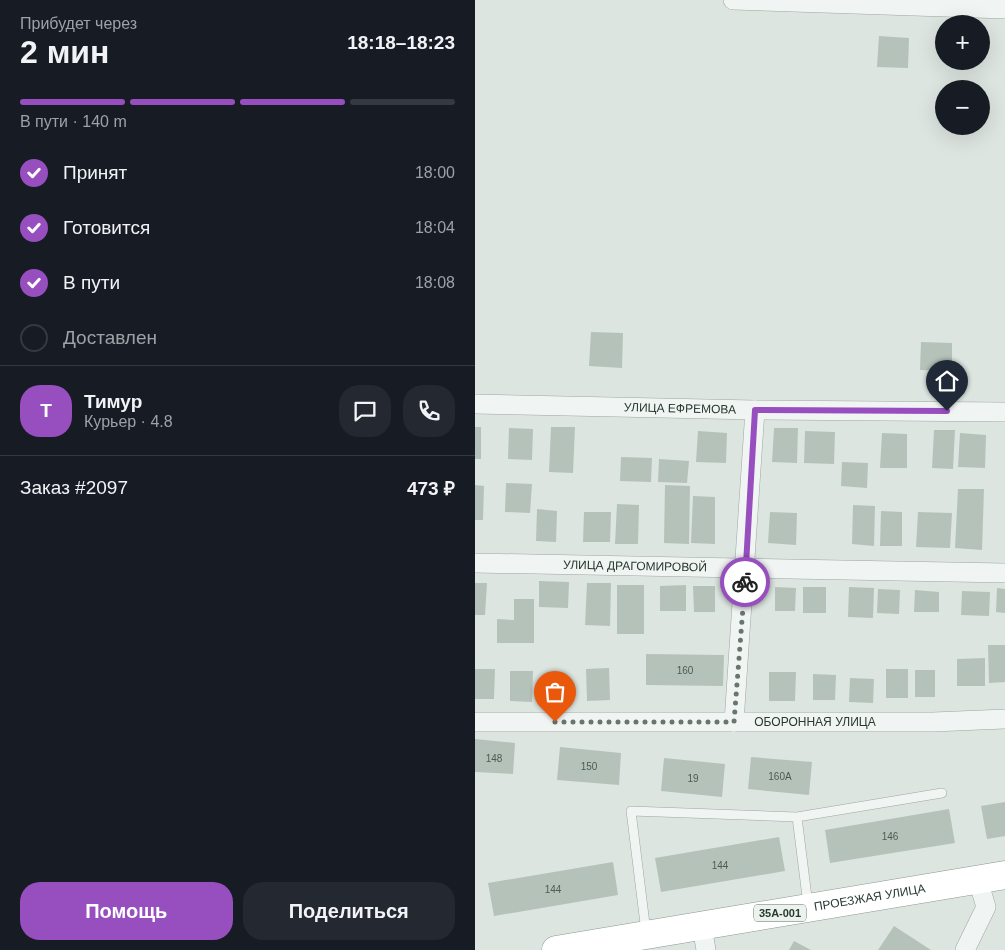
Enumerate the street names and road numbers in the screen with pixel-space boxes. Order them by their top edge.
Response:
street label: УЛИЦА ЕФРЕМОВА [624,400,736,417]
street label: УЛИЦА ДРАГОМИРОВОЙ [563,558,707,574]
street label: ОБОРОННАЯ УЛИЦА [754,715,876,729]
street label: ПРОЕЗЖАЯ УЛИЦА [813,881,926,914]
road number: 35А-001 [754,904,806,921]

